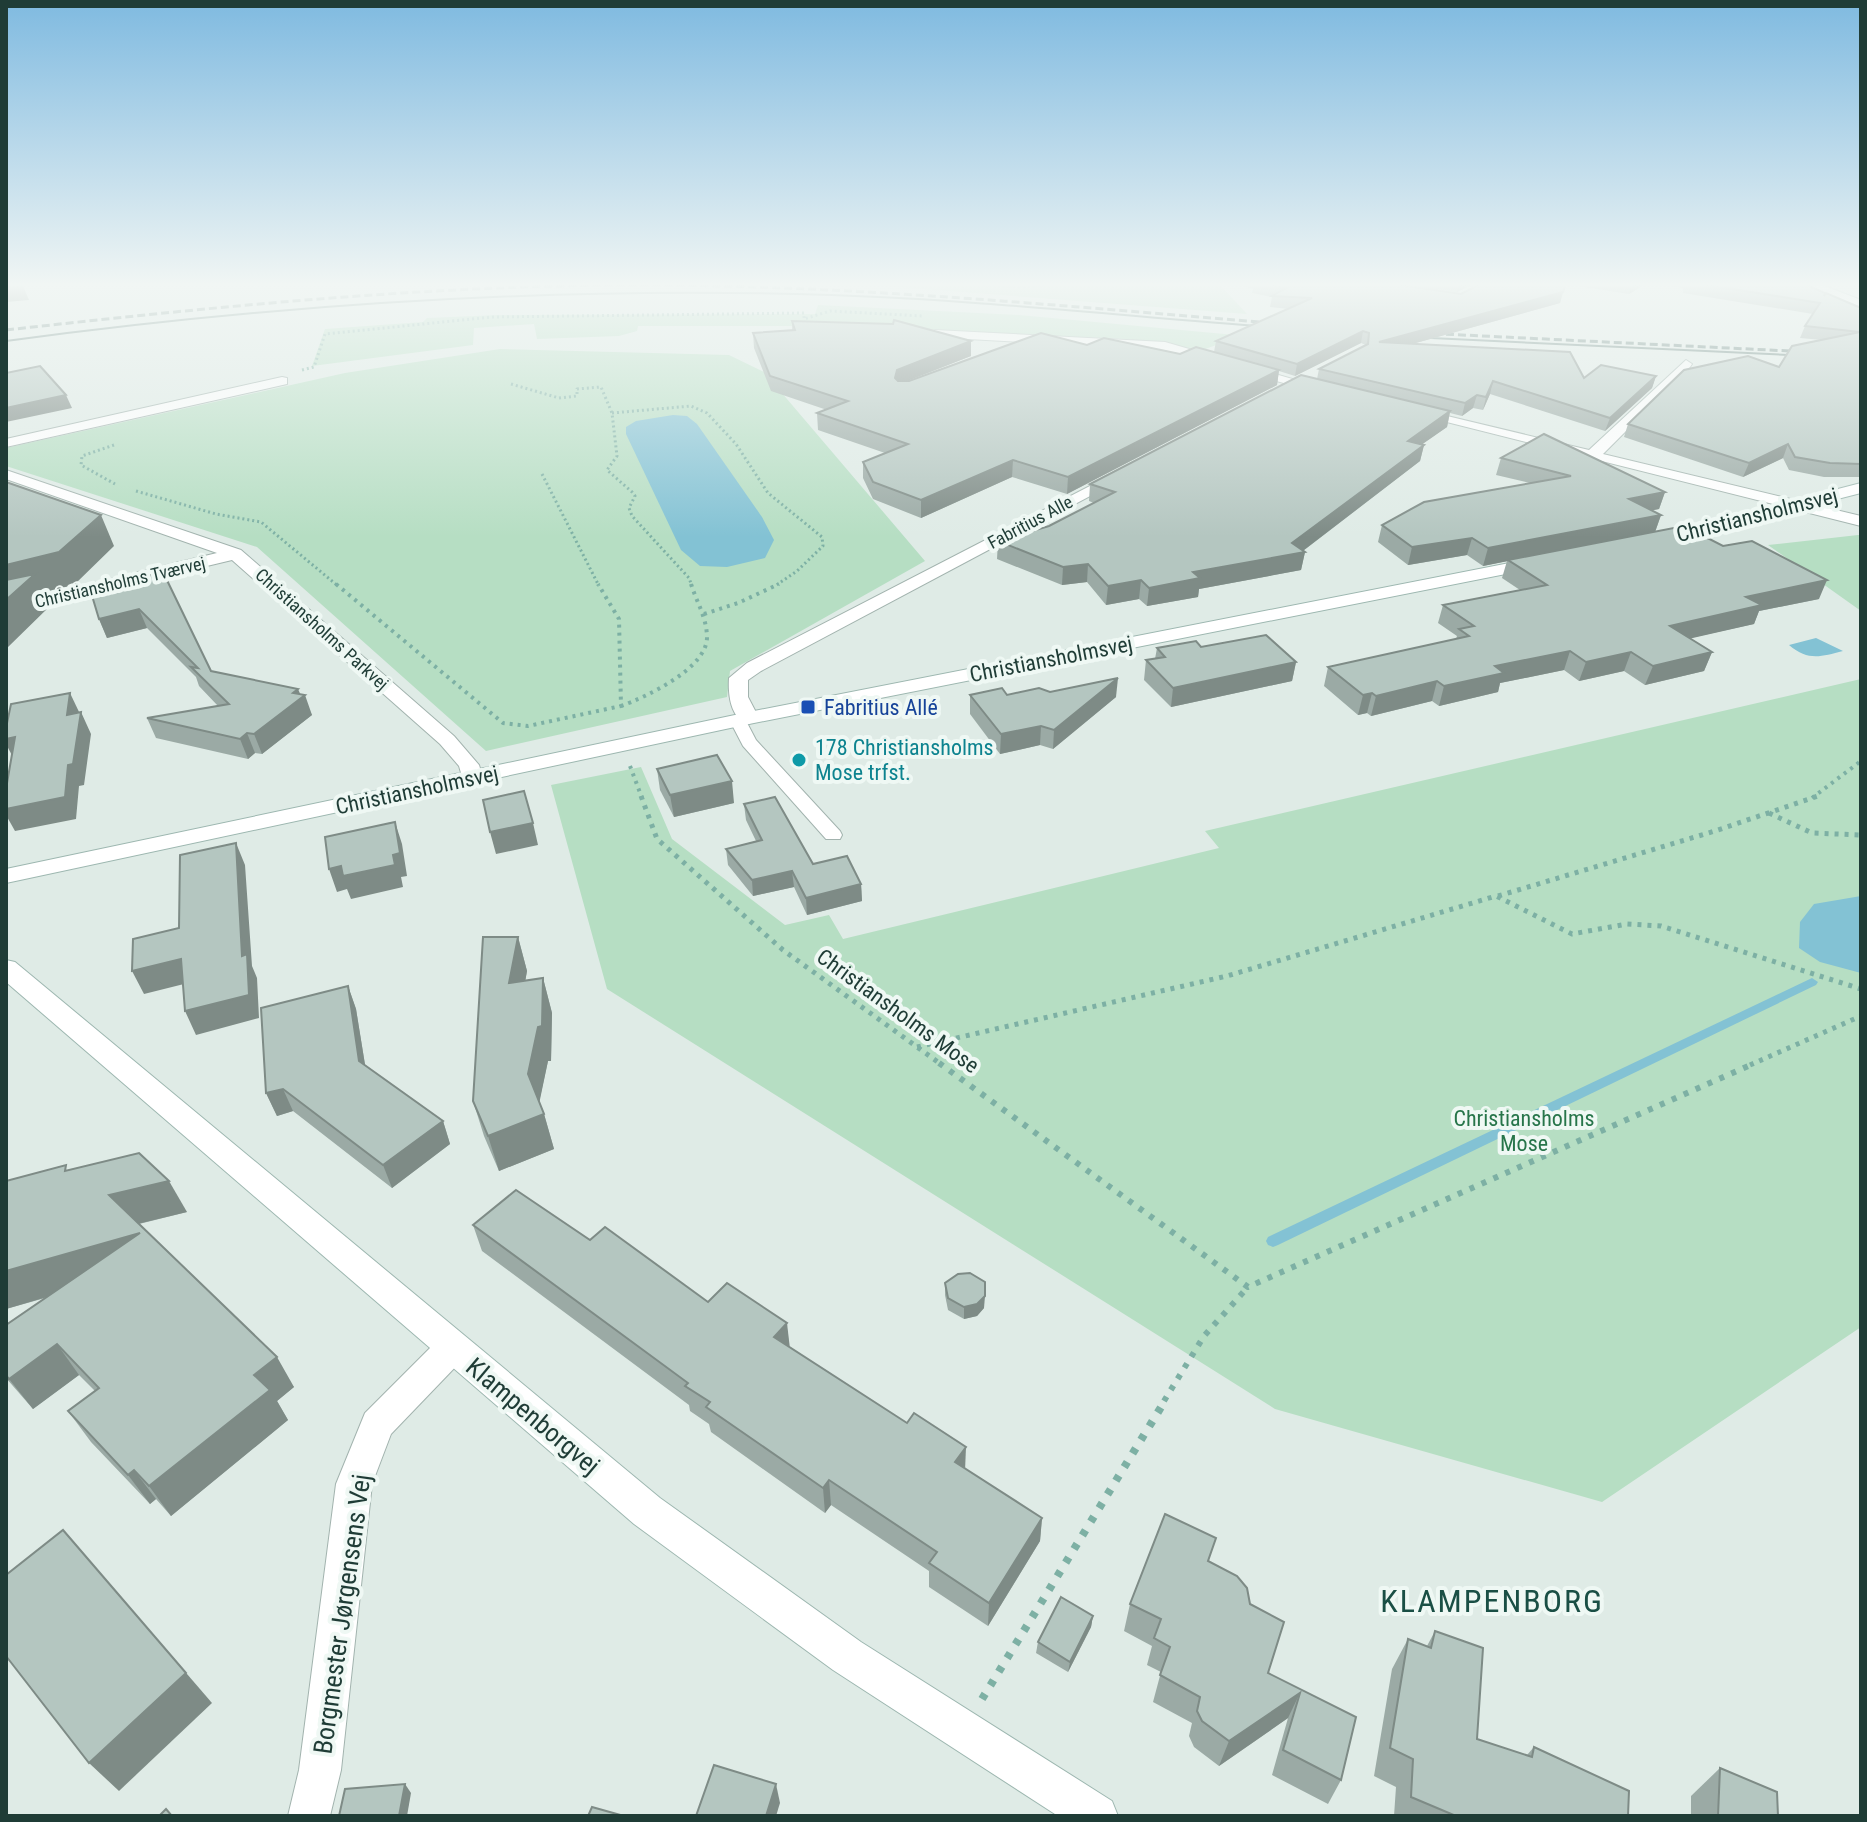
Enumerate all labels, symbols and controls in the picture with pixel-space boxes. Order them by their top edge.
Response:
street label: Christiansholmsvej [1674,483,1840,547]
street label: Fabritius Alle [984,491,1076,553]
street label: Christiansholms Tværvej [33,552,207,612]
street label: Christiansholms Parkvej [251,564,393,694]
street label: Christiansholmsvej [967,631,1135,687]
place label: Fabritius Allé [824,695,938,720]
marker: Fabritius Allé [799,698,817,716]
place label: 178 Christiansholms Mose trfst. [815,735,994,785]
marker: 178 Christiansholms Mose trfst. [790,751,808,769]
street label: Christiansholmsvej [333,761,501,819]
street label: Christiansholms Mose [812,944,984,1078]
park label: Christiansholms Mose [1454,1106,1594,1156]
street label: Klampenborgvej [460,1351,606,1481]
street label: Borgmester Jørgensens Vej [307,1472,377,1756]
district label: KLAMPENBORG [1380,1582,1604,1620]

